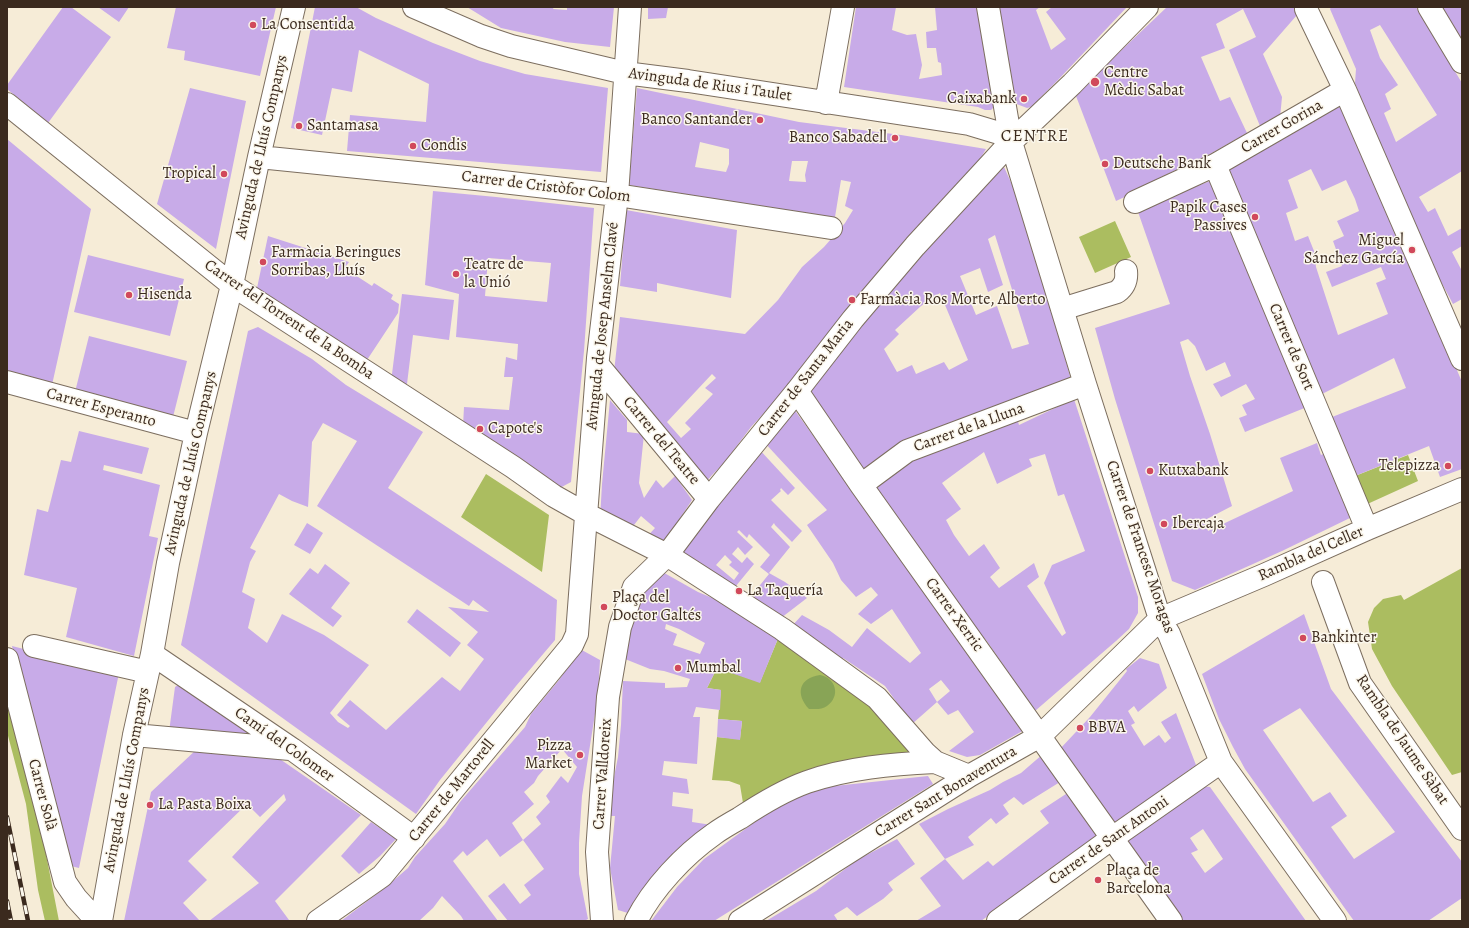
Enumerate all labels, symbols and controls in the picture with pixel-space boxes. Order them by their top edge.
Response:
place label: La Consentida [261,15,354,35]
marker: La Consentida [248,20,258,30]
street label: Avinguda de Lluís Companys [232,53,292,241]
place label: Centre Mèdic Sabat [1104,63,1184,101]
street label: Avinguda de Rius i Taulet [627,64,793,106]
marker: Centre Mèdic Sabat [1089,76,1101,88]
place label: Caixabank [947,89,1016,109]
marker: Caixabank [1019,94,1029,104]
street label: Carrer Gorina [1238,96,1326,158]
place label: Banco Santander [641,110,752,130]
marker: Banco Santander [755,115,765,125]
place label: Santamasa [307,116,379,136]
marker: Santamasa [294,121,304,131]
district label: CENTRE [1001,127,1069,147]
place label: Banco Sabadell [789,128,887,148]
marker: Banco Sabadell [890,133,900,143]
place label: Condis [421,136,467,156]
marker: Condis [408,141,418,151]
place label: Deutsche Bank [1113,154,1211,174]
marker: Deutsche Bank [1100,159,1110,169]
place label: Tropical [163,164,216,184]
street label: Carrer de Cristòfor Colom [460,167,632,207]
marker: Tropical [219,169,229,179]
place label: Papik Cases Passives [1169,198,1247,236]
marker: Papik Cases Passives [1250,212,1260,222]
street label: Avinguda de Josep Anselm Clavé [583,221,623,431]
place label: Miguel Sánchez García [1304,231,1404,269]
place label: Farmàcia Beringues Sorribas, Lluís [271,243,401,281]
marker: Miguel Sánchez García [1407,245,1417,255]
place label: Teatre de la Unió [464,255,524,293]
street label: Carrer del Torrent de la Bomba [200,256,378,384]
marker: Farmàcia Beringues Sorribas, Lluís [258,257,268,267]
marker: Teatre de la Unió [451,269,461,279]
place label: Hisenda [137,285,192,305]
marker: Hisenda [124,290,134,300]
place label: Farmàcia Ros Morte, Alberto [860,290,1045,310]
marker: Farmàcia Ros Morte, Alberto [847,295,857,305]
street label: Carrer de Sort [1264,301,1318,393]
street label: Carrer de Santa Maria [754,315,858,441]
street label: Avinguda de Lluís Companys [161,369,221,557]
street label: Carrer Esperanto [44,384,158,432]
street label: Carrer del Teatre [618,393,704,489]
street label: Carrer de la Lluna [911,399,1027,457]
place label: Capote's [488,419,543,439]
marker: Capote's [475,424,485,434]
place label: Telepizza [1379,456,1440,476]
street label: Carrer de Francesc Moragas [1101,458,1179,636]
place label: Kutxabank [1158,461,1229,481]
marker: Telepizza [1443,461,1453,471]
marker: Kutxabank [1145,466,1155,476]
place label: Ibercaja [1172,514,1225,534]
marker: Ibercaja [1159,519,1169,529]
street label: Rambla del Celler [1255,522,1367,586]
street label: Carrer Xerric [921,574,987,656]
place label: La Taquería [747,581,823,601]
marker: La Taquería [734,586,744,596]
place label: Plaça del Doctor Galtés [612,588,701,626]
marker: Plaça del Doctor Galtés [599,602,609,612]
place label: Bankinter [1311,628,1377,648]
marker: Bankinter [1298,633,1308,643]
place label: Mumbal [686,658,741,678]
marker: Mumbal [673,663,683,673]
street label: Rambla de Jaume Sàbat [1351,671,1453,809]
street label: Avinguda de Lluís Companys [100,686,154,874]
street label: Camí del Colomer [230,703,338,787]
street label: Carrer Valldoreix [590,718,616,830]
place label: BBVA [1088,718,1126,738]
marker: BBVA [1075,723,1085,733]
street label: Carrer de Martorell [405,736,499,846]
place label: Pizza Market [525,736,572,774]
street label: Carrer Sant Bonaventura [871,742,1021,842]
marker: Pizza Market [575,750,585,760]
street label: Carrer Solà [23,757,61,833]
street label: Carrer de Sant Antoni [1045,792,1173,890]
place label: La Pasta Boixa [158,795,252,815]
marker: La Pasta Boixa [145,800,155,810]
place label: Plaça de Barcelona [1106,861,1171,899]
marker: Plaça de Barcelona [1093,875,1103,885]

